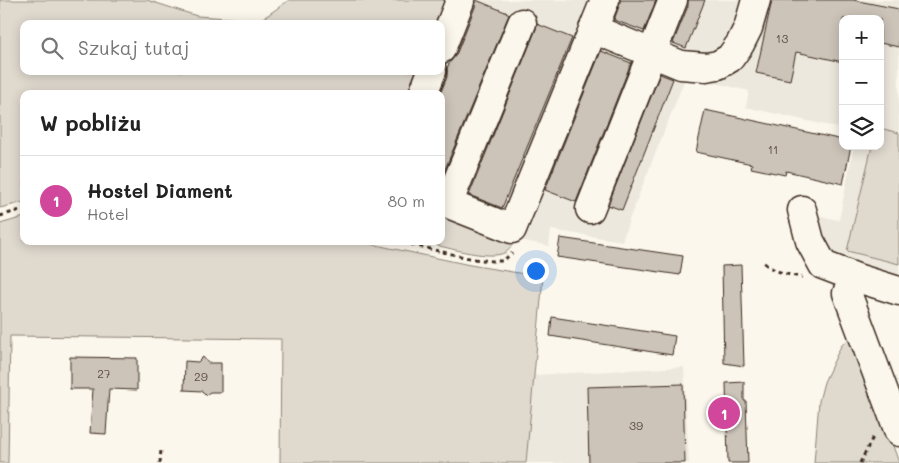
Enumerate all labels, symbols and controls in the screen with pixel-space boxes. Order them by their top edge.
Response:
map controls [839,15,884,150]
button: + [839,15,884,60]
search box [20,20,445,75]
house number: 13 [776,30,788,46]
icon: search [38,34,66,62]
text: Szukaj tutaj [78,35,189,60]
button: − [839,60,884,105]
button: layers [839,105,884,150]
text: W pobliżu [40,109,141,136]
house number: 11 [768,141,778,157]
text: Hostel Diament [87,178,233,203]
text: 1 [52,190,60,211]
text: 80 m [388,190,425,211]
text: Hotel [87,203,129,224]
your location [523,258,549,284]
house number: 27 [97,365,111,381]
house number: 29 [194,368,208,384]
pin: 1 [708,394,740,432]
house number: 39 [629,417,643,433]

